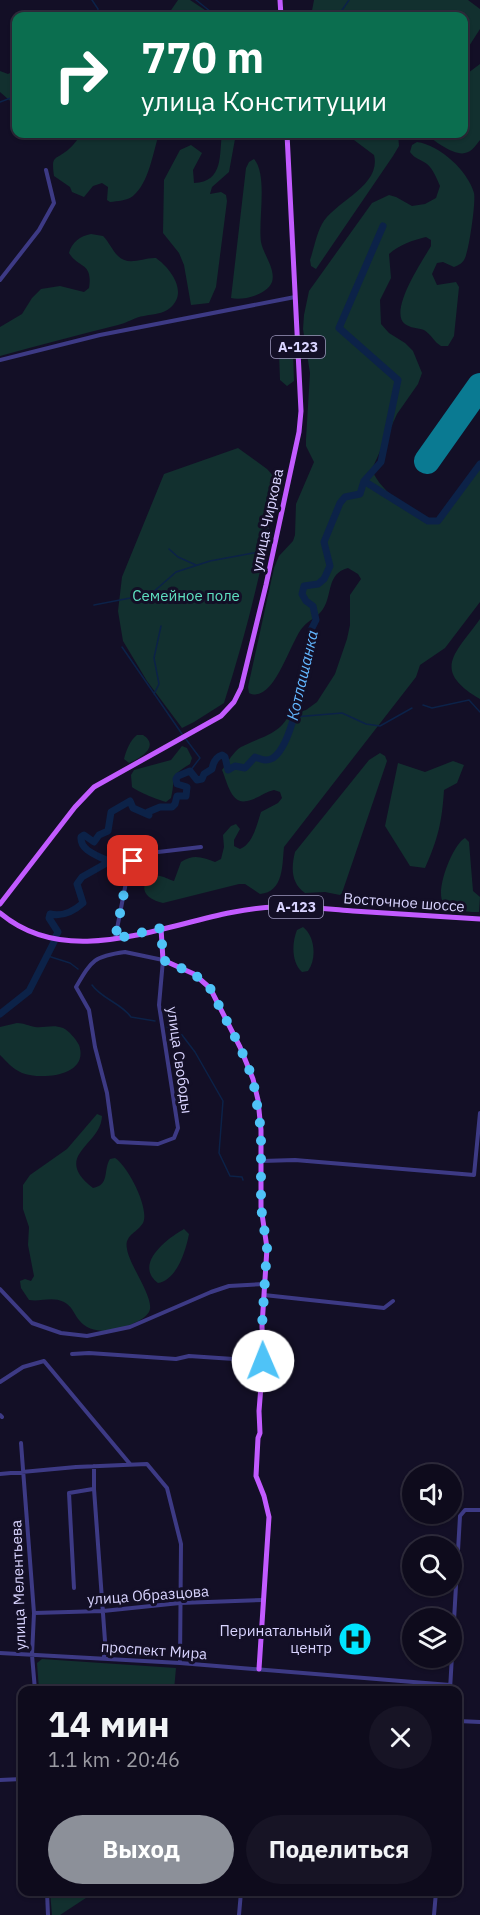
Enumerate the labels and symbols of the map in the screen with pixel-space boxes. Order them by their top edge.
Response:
road number: А-123 [271,336,325,358]
street label: улица Чиркова [247,467,287,573]
park label: Семейное поле [132,586,240,605]
water label: Котлашанка [282,628,322,722]
pin [107,835,158,886]
street label: Восточное шоссе [343,888,465,916]
road number: А-123 [269,896,323,918]
street label: улица Свободы [163,1005,197,1115]
position arrow [231,1329,295,1393]
street label: улица Мелентьева [6,1519,30,1651]
street label: улица Образцова [86,1581,210,1609]
place label: Перинатальный центр [219,1621,332,1657]
hospital icon: Перинатальный центр [337,1621,373,1657]
street label: проспект Мира [100,1637,208,1663]

